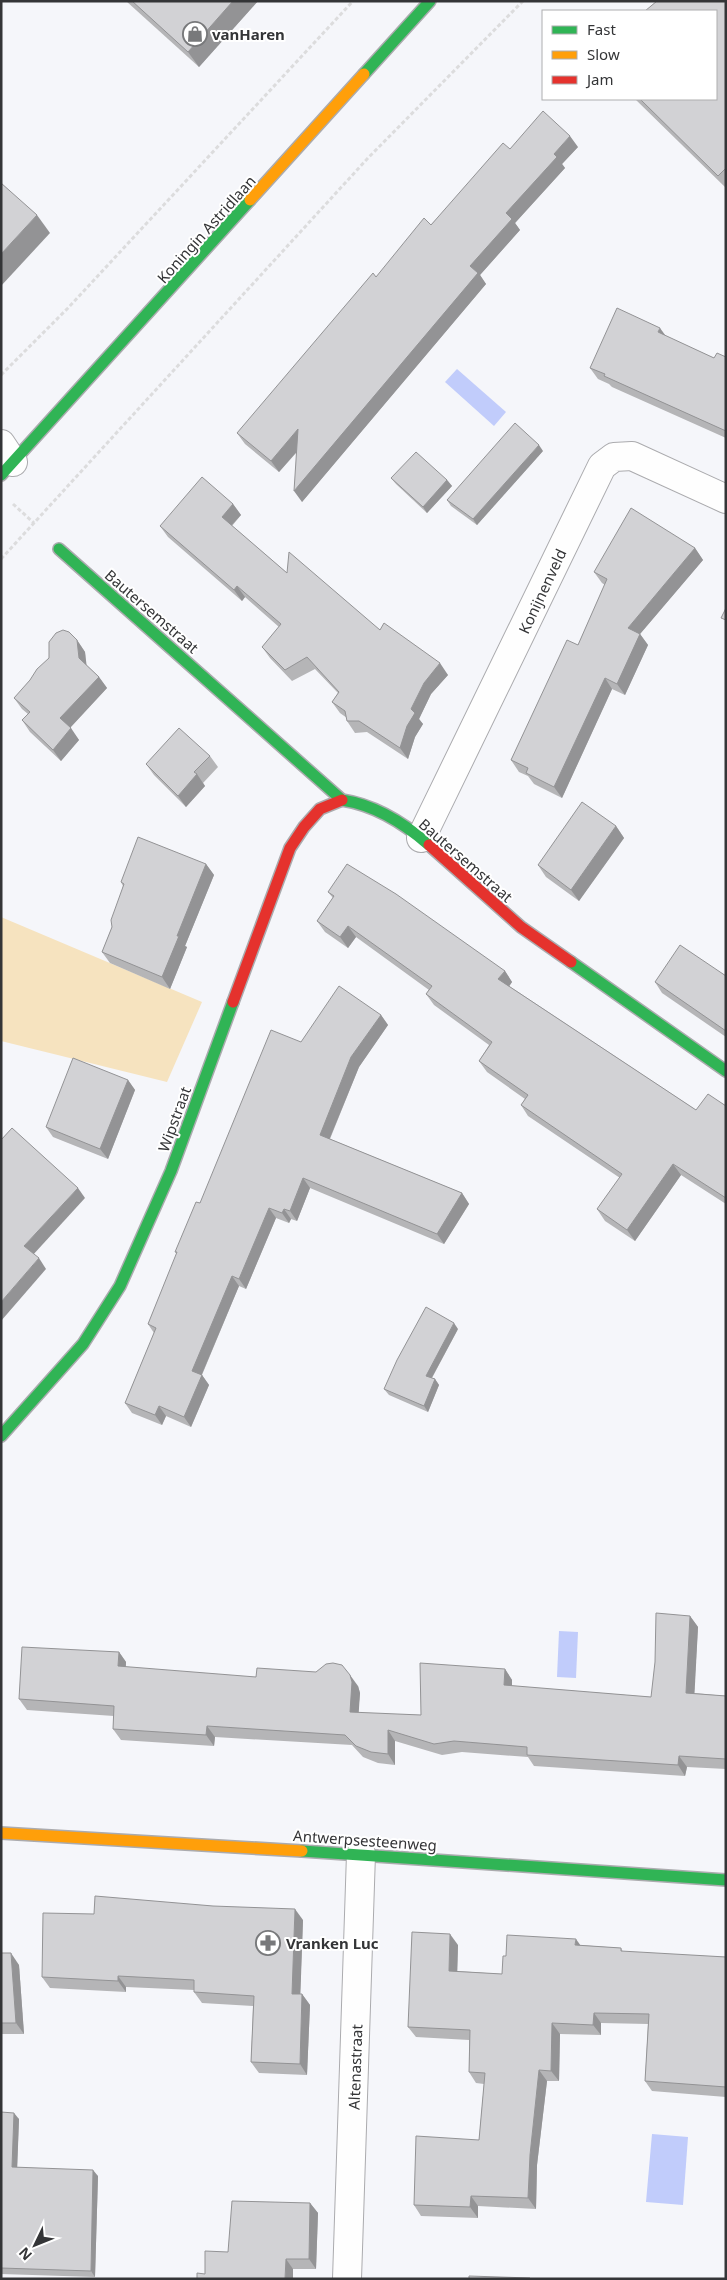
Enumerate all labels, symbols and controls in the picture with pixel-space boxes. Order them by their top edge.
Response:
legend [542,10,717,100]
text: Fast [587,19,616,39]
shop icon: vanHaren [182,21,208,47]
place label: vanHaren [212,24,285,44]
text: Slow [587,44,620,64]
text: Jam [585,69,614,89]
street label: Koningin Astridlaan [152,171,260,287]
street label: Konijnenveld [514,545,570,637]
street label: Bautersemstraat [101,565,203,658]
street label: Bautersemstraat [415,814,517,907]
street label: Wipstraat [153,1083,195,1154]
street label: Antwerpsesteenweg [293,1825,437,1855]
pharmacy icon: Vranken Luc [255,1930,281,1956]
place label: Vranken Luc [286,1933,379,1953]
street label: Altenastraat [344,2023,367,2110]
north arrow [10,2220,60,2270]
text: N [14,2244,36,2265]

